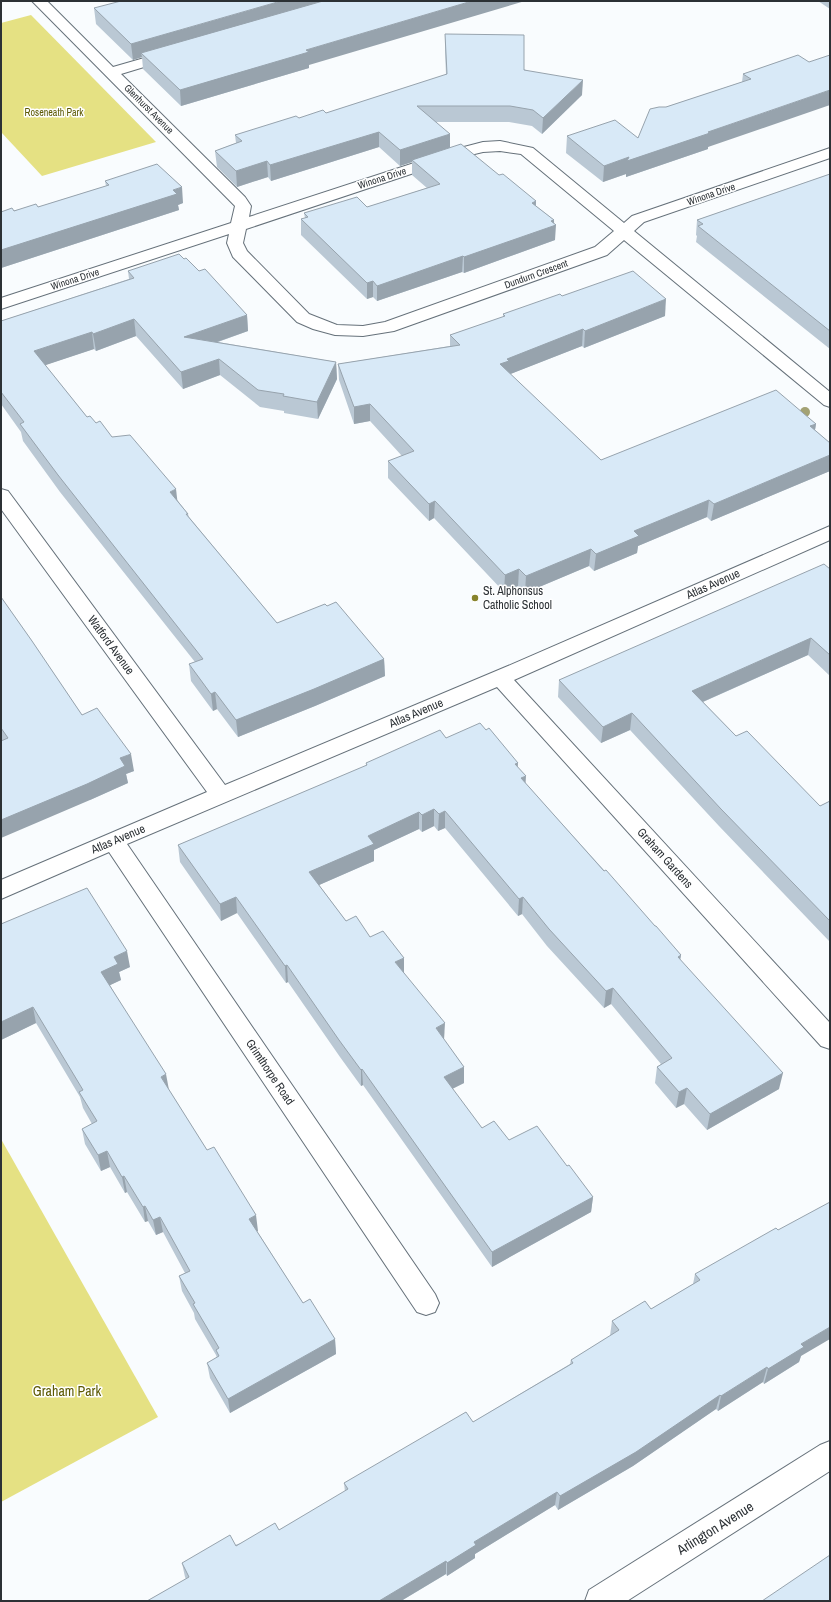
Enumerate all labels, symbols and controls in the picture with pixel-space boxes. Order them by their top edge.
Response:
street label: Glenhurst Avenue [121,81,177,137]
park label: Roseneath Park [25,106,84,119]
street label: Winona Drive [356,164,408,192]
street label: Winona Drive [685,180,737,208]
street label: Dundurn Crescent [503,256,570,291]
street label: Winona Drive [49,265,101,293]
street label: Atlas Avenue [683,565,742,603]
place label: St. Alphonsus Catholic School [483,583,552,613]
marker: St. Alphonsus Catholic School [470,593,480,603]
street label: Watford Avenue [84,612,138,678]
street label: Atlas Avenue [386,694,445,732]
street label: Atlas Avenue [88,820,147,858]
street label: Graham Gardens [634,824,696,892]
street label: Grimthorpe Road [242,1036,298,1108]
park label: Graham Park [33,1382,101,1400]
street label: Arlington Avenue [672,1497,757,1559]

